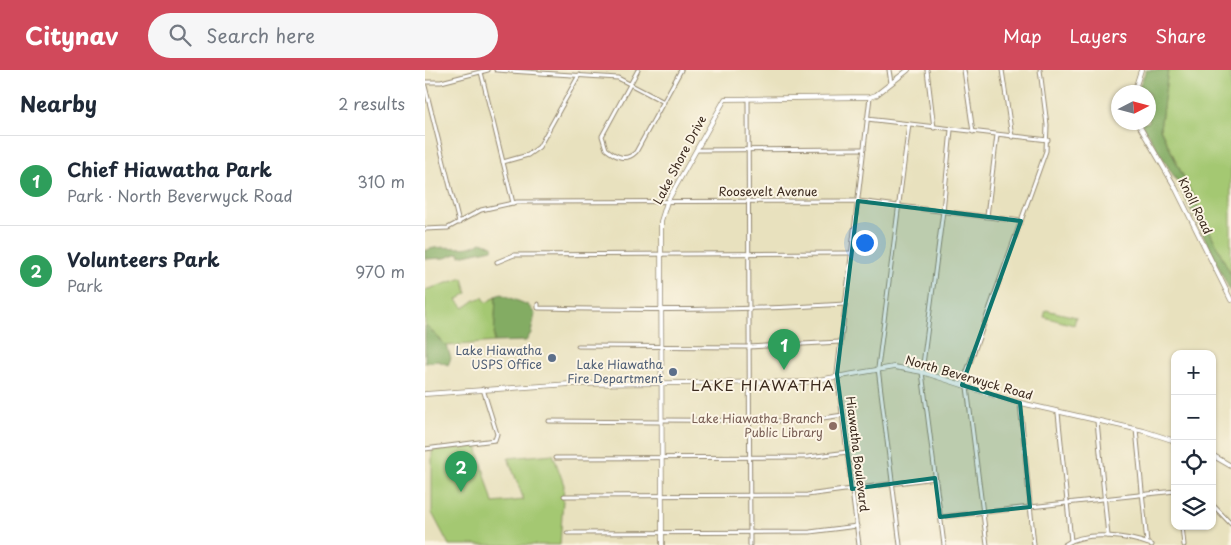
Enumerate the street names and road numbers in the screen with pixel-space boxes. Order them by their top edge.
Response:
street label: Lake Shore Drive [648,112,710,207]
street label: Knoll Road [1174,174,1217,237]
street label: Roosevelt Avenue [718,182,818,200]
street label: North Beverwyck Road [904,350,1035,404]
street label: Hiawatha Boulevard [842,395,874,513]

